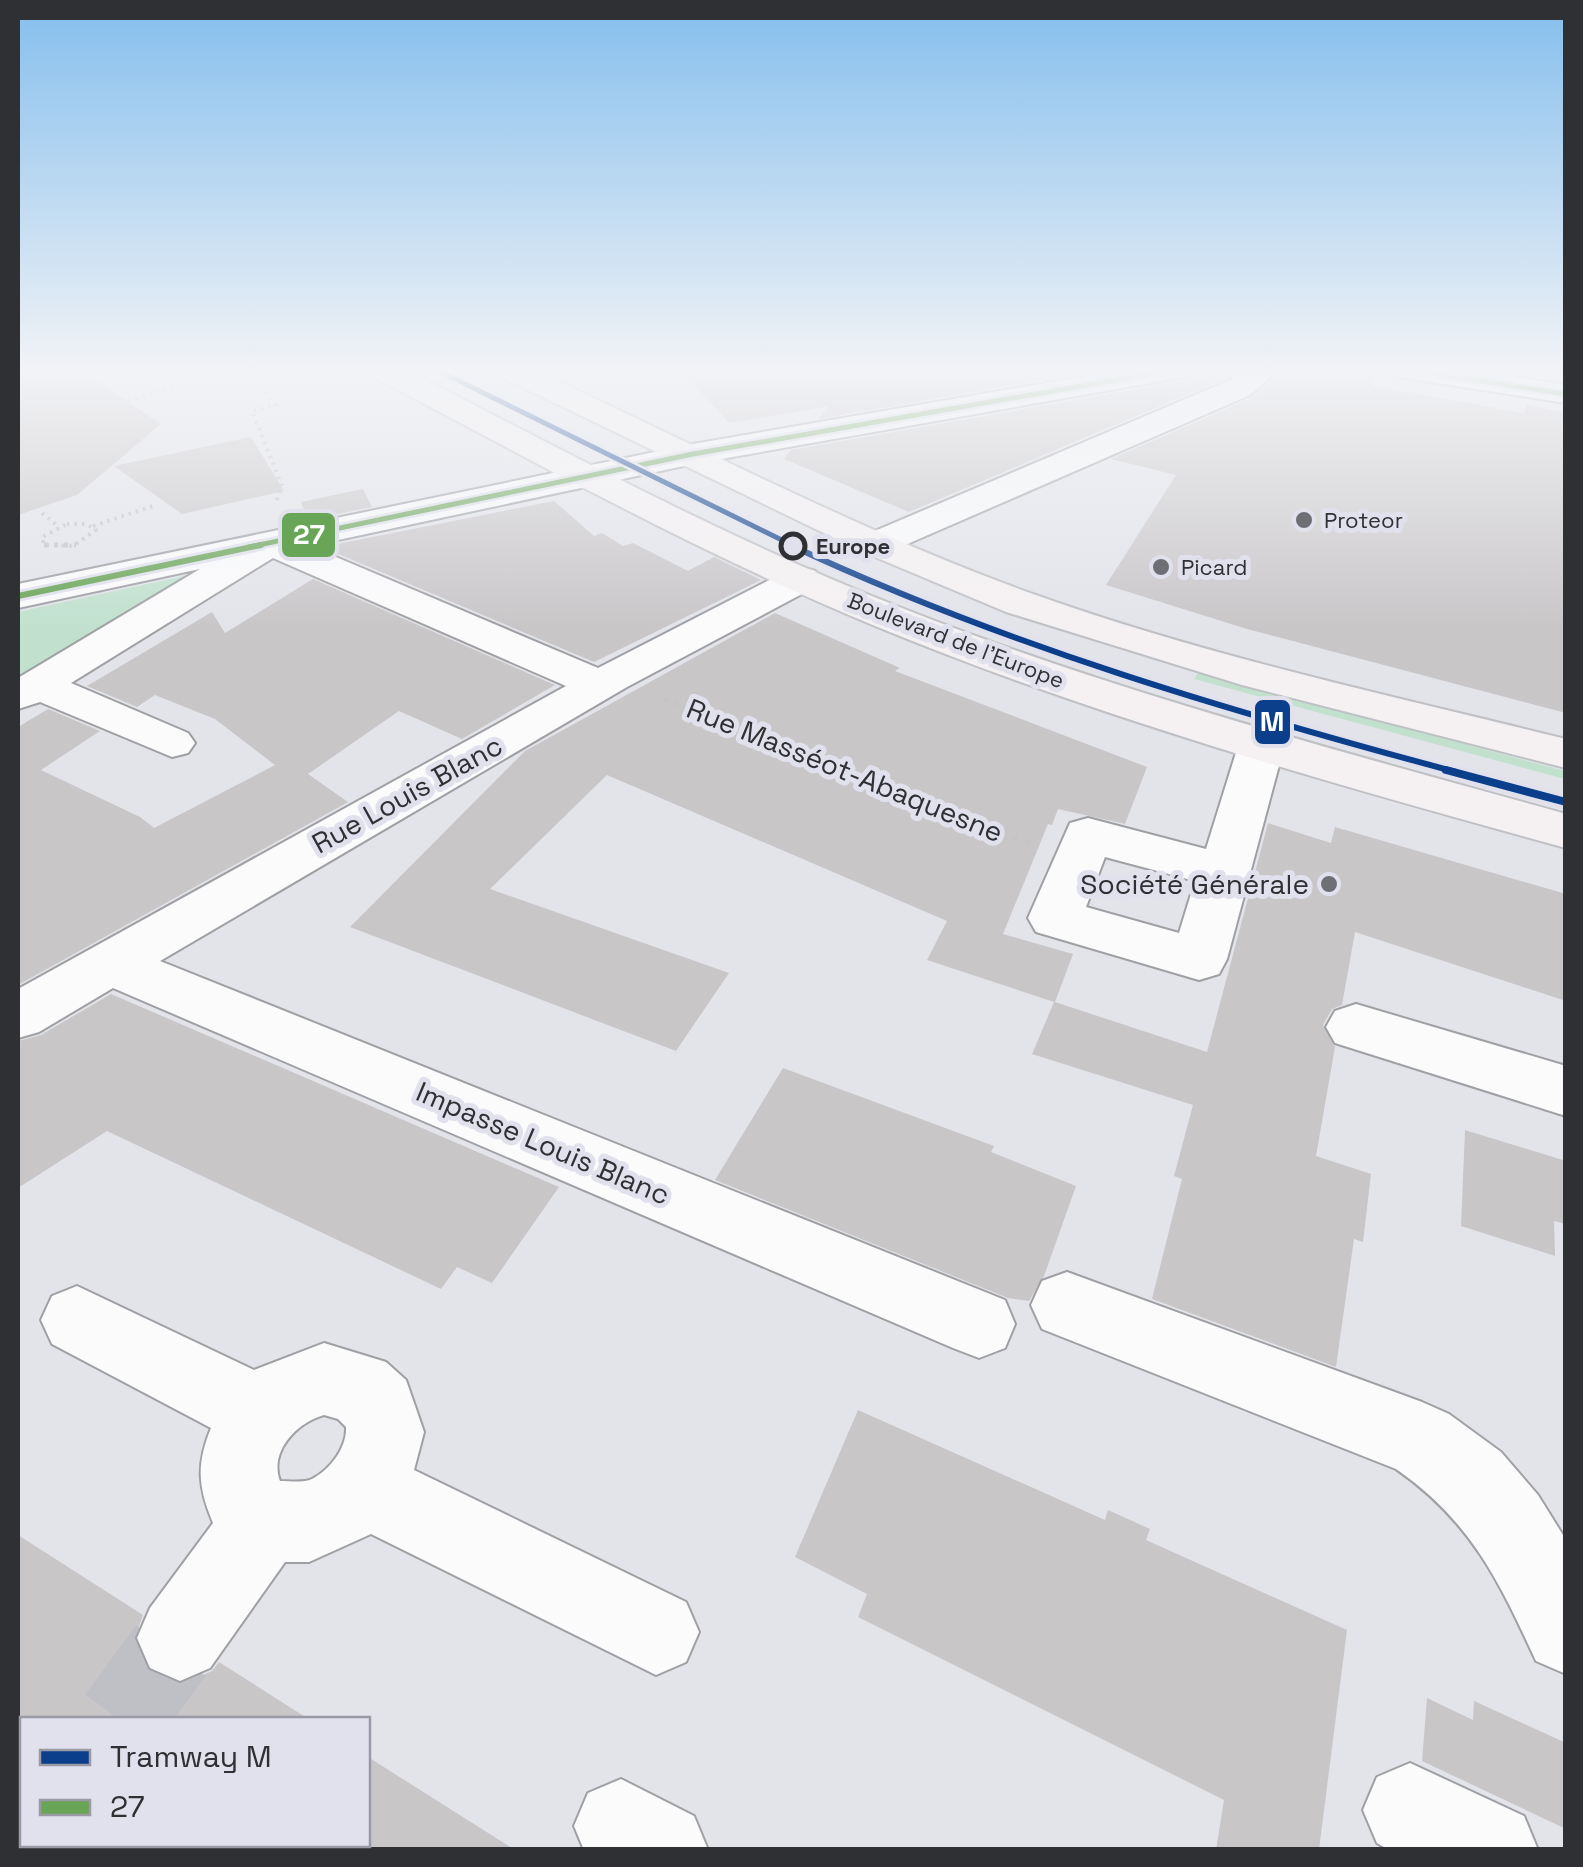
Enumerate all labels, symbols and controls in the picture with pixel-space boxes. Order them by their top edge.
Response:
place label: Proteor [1324,506,1403,534]
marker: Proteor [1293,509,1315,531]
line badge: 27 [280,511,337,559]
text: 27 [293,516,325,552]
place label: Europe [816,532,890,560]
marker: Europe [780,533,806,559]
place label: Picard [1181,553,1247,581]
marker: Picard [1150,556,1172,578]
street label: Boulevard de l'Europe [844,586,1068,694]
street label: Rue Masséot-Abaquesne [682,690,1008,850]
line badge: M [1253,698,1292,746]
text: M [1260,703,1284,739]
street label: Rue Louis Blanc [305,727,509,861]
place label: Société Générale [1080,866,1309,902]
marker: Société Générale [1318,873,1340,895]
street label: Impasse Louis Blanc [411,1073,675,1213]
legend [20,1717,370,1847]
text: Tramway M [110,1737,272,1776]
text: 27 [110,1787,145,1826]

